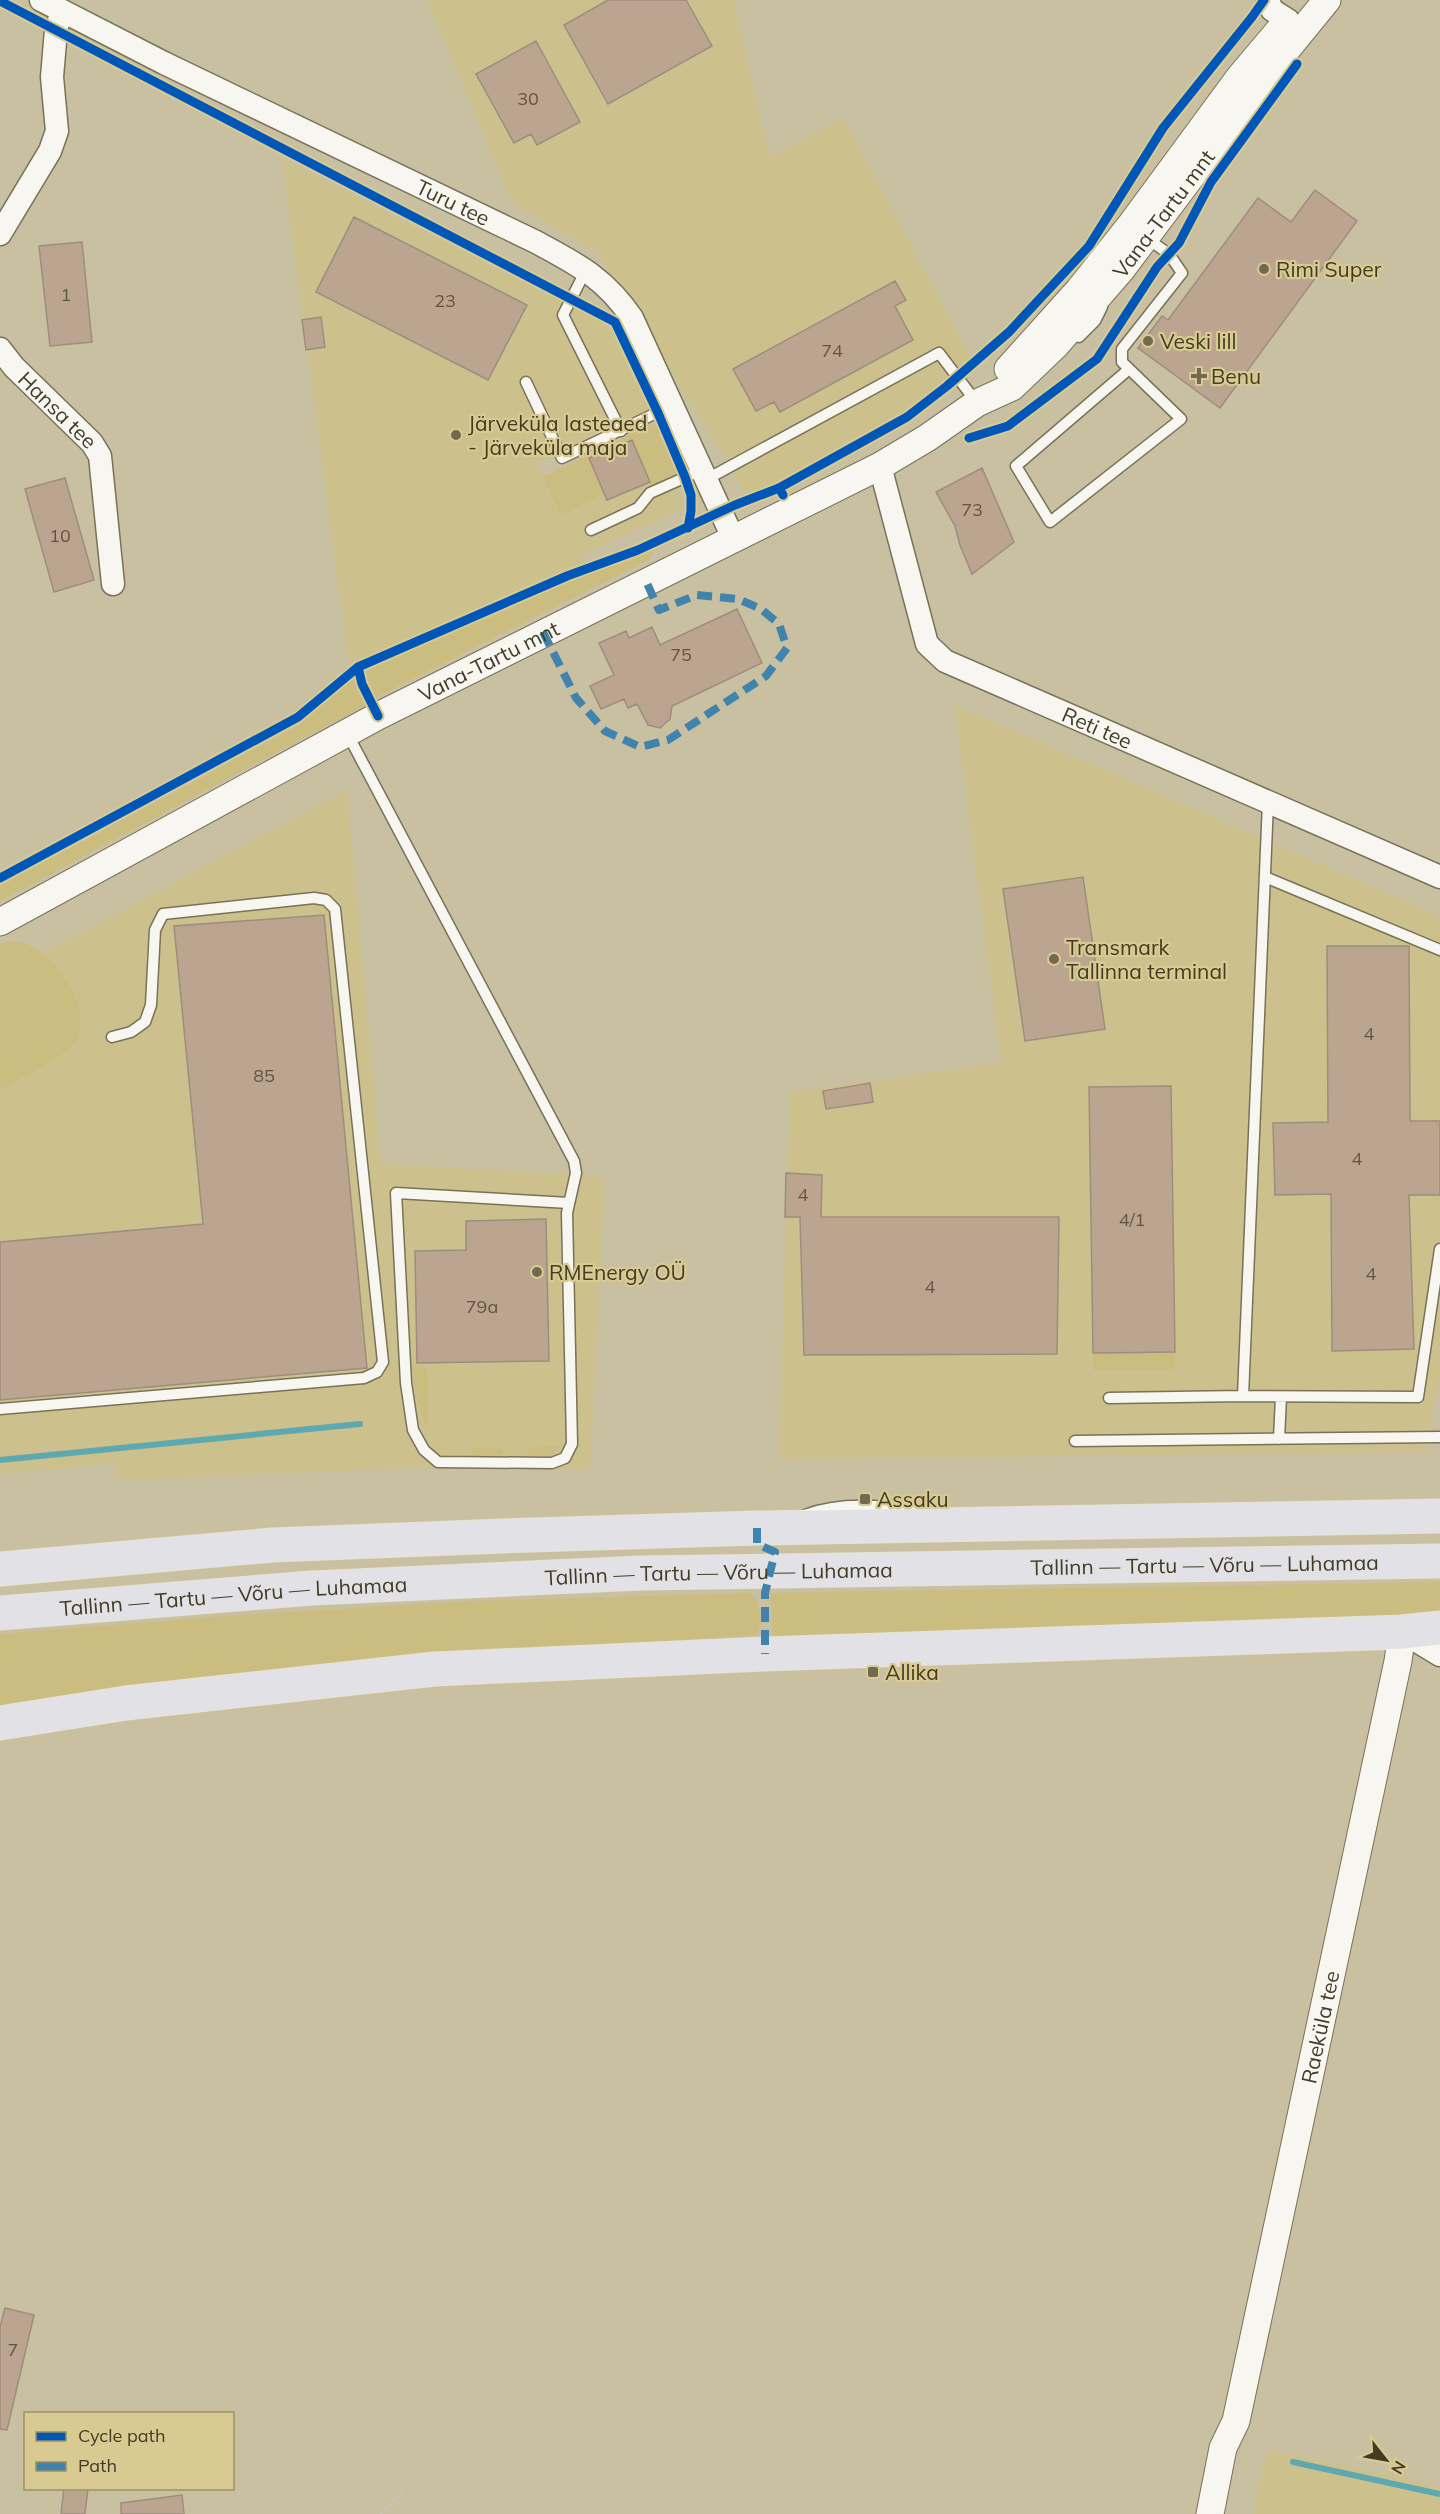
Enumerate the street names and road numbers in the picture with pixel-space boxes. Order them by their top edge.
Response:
street label: Vana-Tartu mnt [1107,144,1220,283]
street label: Turu tee [412,173,494,231]
street label: Hansa tee [13,366,103,454]
street label: Vana-Tartu mnt [414,615,563,707]
street label: Reti tee [1058,701,1136,754]
street label: Tallinn — Tartu — Võru — Luhamaa [1030,1549,1379,1580]
street label: Tallinn — Tartu — Võru — Luhamaa [544,1556,893,1590]
street label: Tallinn — Tartu — Võru — Luhamaa [59,1571,408,1621]
street label: Raeküla tee [1295,1968,1345,2086]

